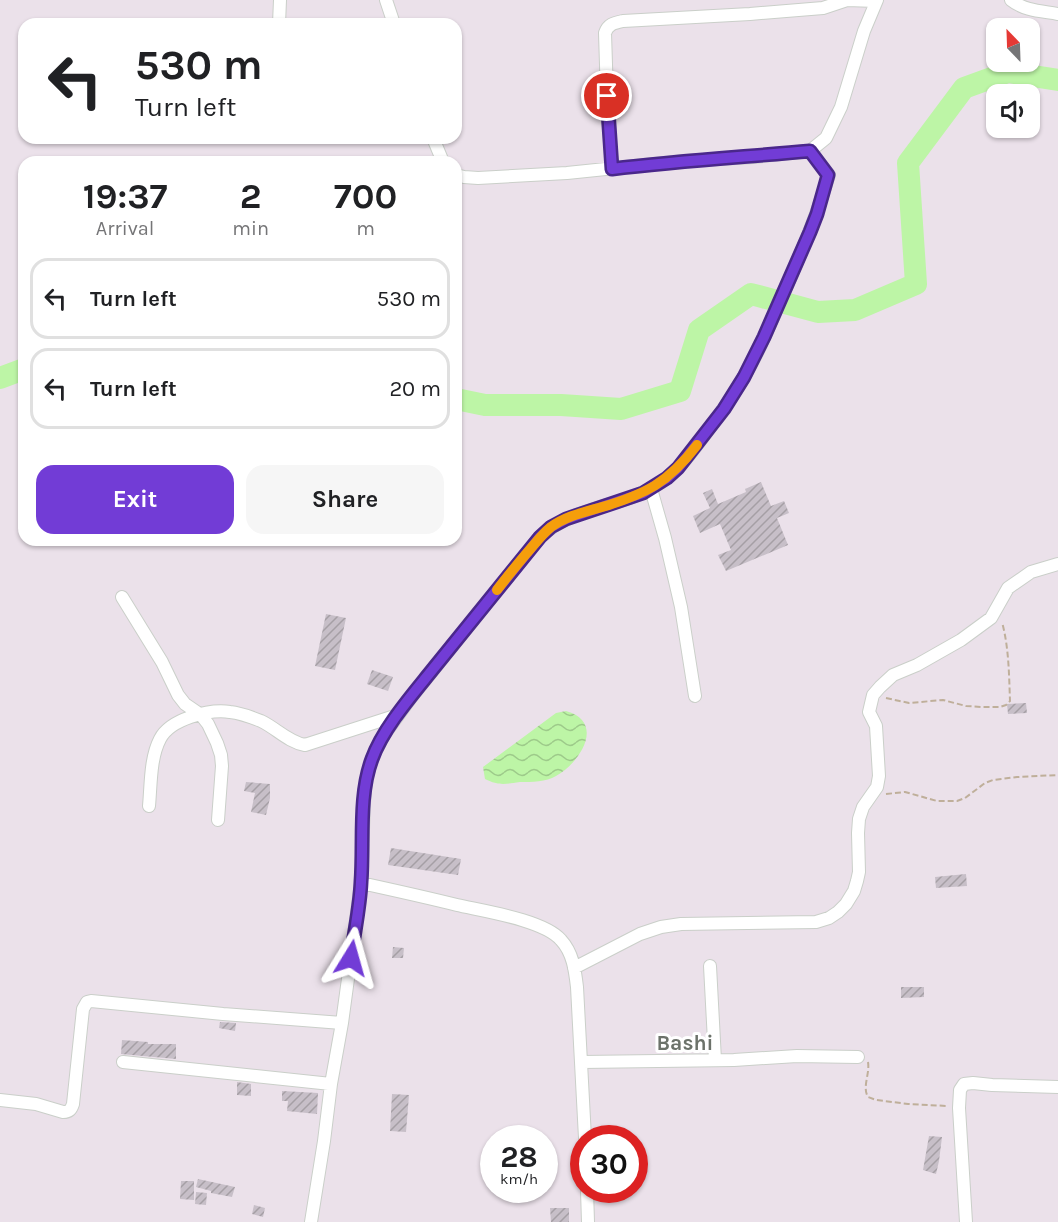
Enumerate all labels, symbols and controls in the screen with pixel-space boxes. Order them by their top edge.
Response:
north arrow [986,18,1040,72]
map controls [986,18,1040,138]
text: 530 m [135,40,263,90]
icon: left [36,42,114,120]
pin [581,70,632,121]
icon: arrive [590,79,623,112]
button: sound [986,84,1040,138]
text: Turn left [135,91,236,123]
text: 19:37 [83,175,168,217]
text: 2 [240,175,262,217]
text: 700 [334,175,397,217]
text: Arrival [96,217,154,240]
text: min [232,217,269,240]
text: m [356,217,375,240]
icon: left [39,282,72,315]
text: Turn left [90,286,177,312]
text: 530 m [377,286,441,312]
icon: left [39,372,72,405]
text: Turn left [90,376,177,402]
text: 20 m [389,376,441,402]
button: Exit [36,465,234,534]
button: Share [246,465,444,534]
position arrow [319,926,383,990]
district label: Bashi [657,1031,713,1055]
speed limit sign: 30 [570,1125,648,1203]
text: 28 [500,1139,538,1175]
text: km/h [500,1170,538,1188]

